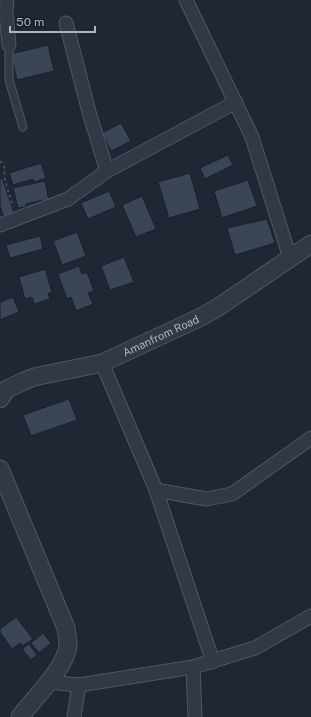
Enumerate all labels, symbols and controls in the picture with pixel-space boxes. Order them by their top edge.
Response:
scale bar [10,8,95,34]
text: 50 m [16,15,44,29]
street label: Amanfrom Road [121,313,201,359]

